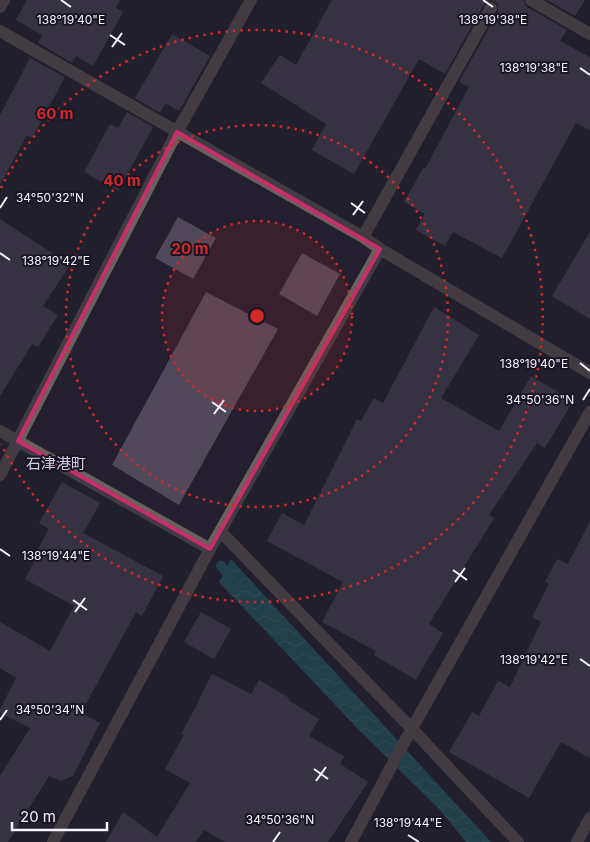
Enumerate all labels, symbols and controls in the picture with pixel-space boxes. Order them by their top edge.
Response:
text: 138°19'40"E [37,12,105,27]
text: 138°19'38"E [459,12,527,27]
text: 138°19'38"E [500,60,568,75]
text: 60 m [36,104,74,123]
text: 40 m [103,171,141,190]
text: 34°50'32"N [16,190,84,205]
text: 20 m [172,239,208,258]
text: 138°19'42"E [22,253,90,268]
centre of rings [248,307,266,325]
text: 138°19'40"E [500,356,568,371]
text: 34°50'36"N [506,392,574,407]
district label: 石津港町 [26,454,86,473]
text: 138°19'44"E [22,548,90,563]
text: 138°19'42"E [500,652,568,667]
text: 34°50'34"N [16,702,84,717]
scale bar [12,800,108,832]
text: 20 m [20,807,56,826]
text: 34°50'36"N [246,812,314,827]
text: 138°19'44"E [374,815,442,830]

